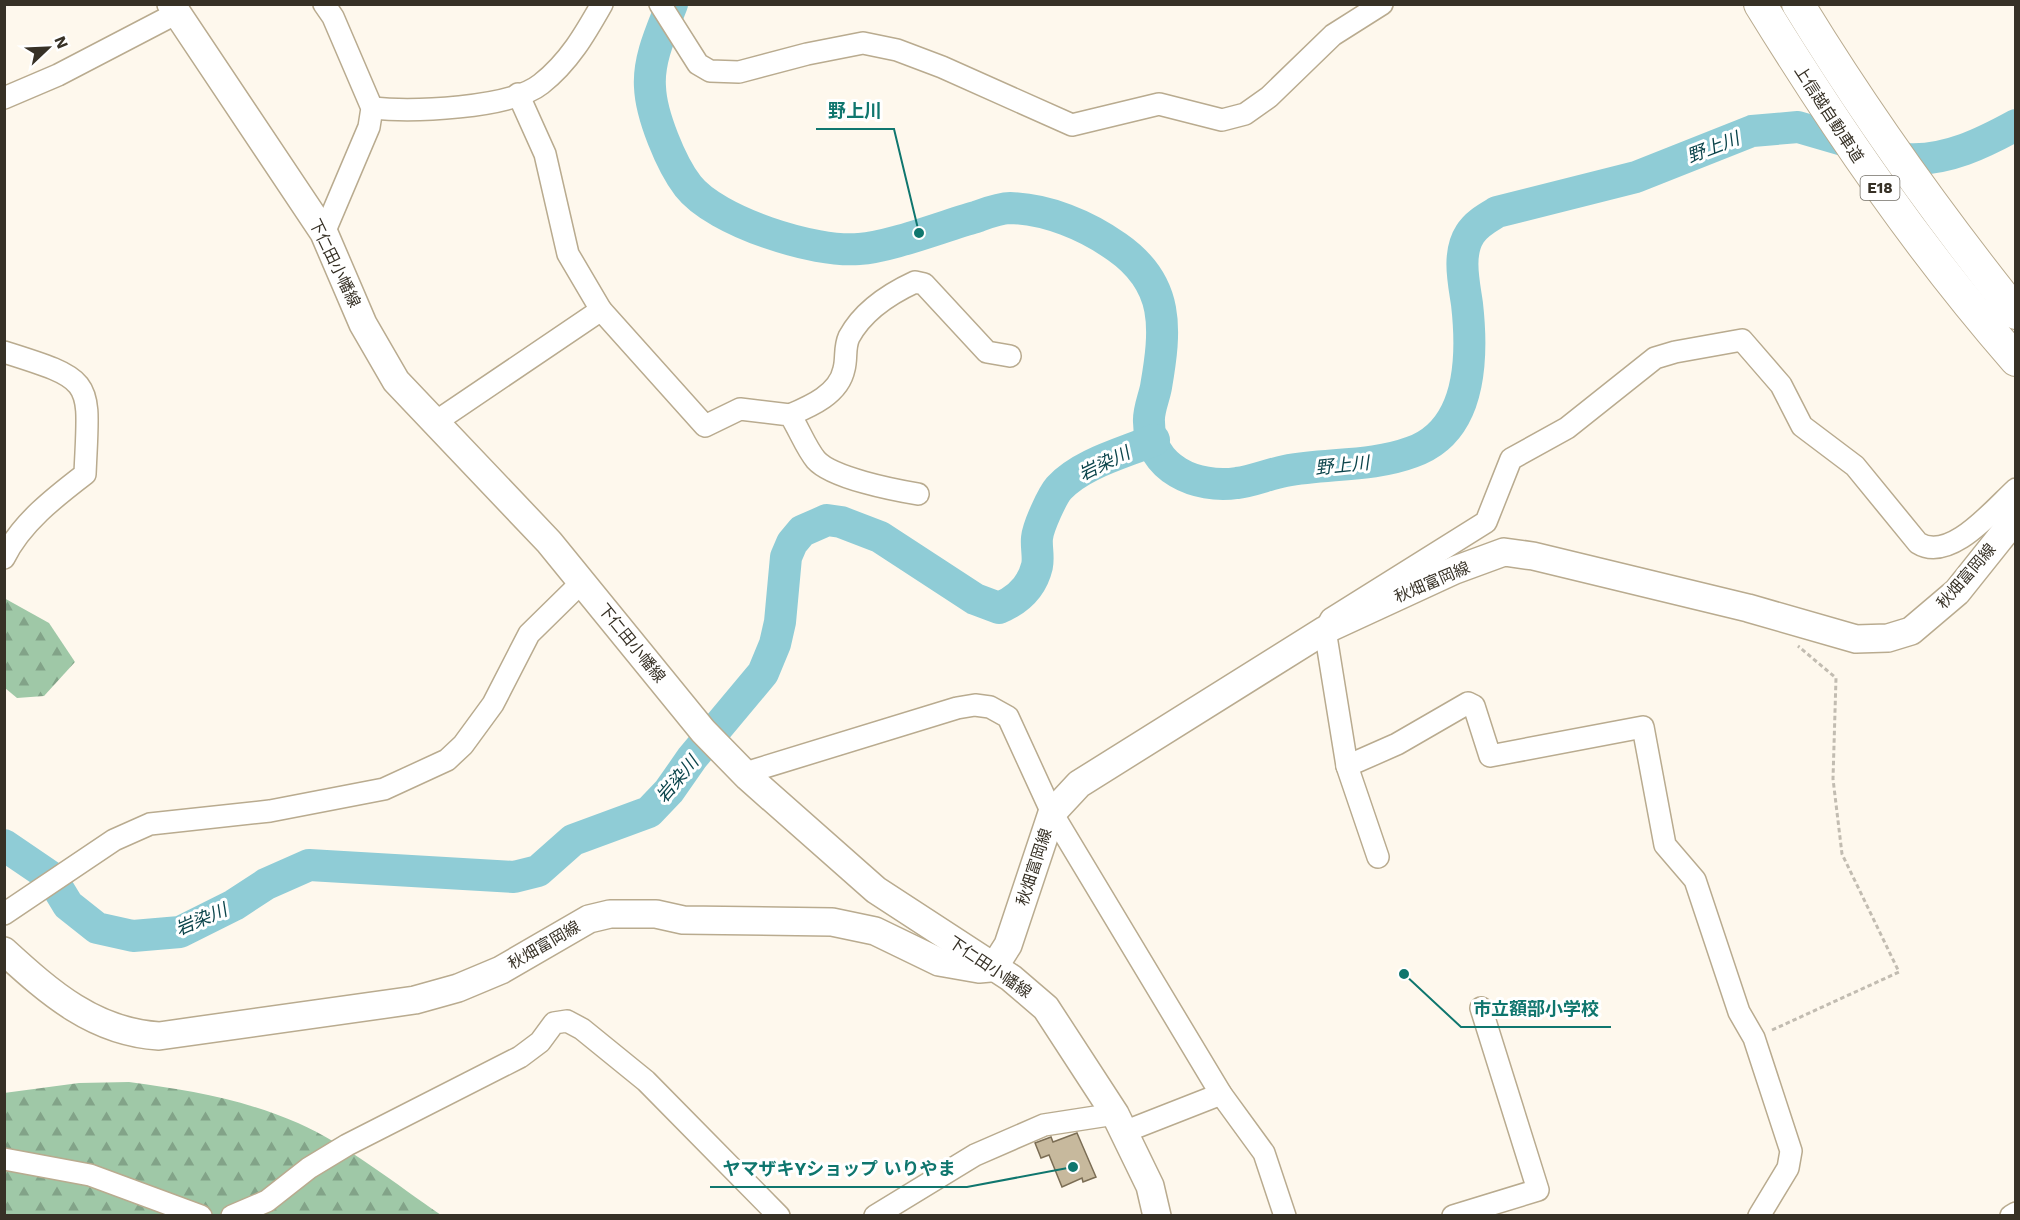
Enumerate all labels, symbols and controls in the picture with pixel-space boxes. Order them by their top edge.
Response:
north arrow [18,18,78,78]
text: N [50,33,72,52]
street label: 上信越自動車道 [1791,62,1867,166]
callout: 野上川 [816,93,894,129]
text: 野上川 [828,100,882,121]
water label: 野上川 [1684,127,1744,166]
road number: E18 [1860,176,1900,200]
street label: 下仁田小幡線 [305,216,365,310]
water label: 岩染川 [1075,441,1135,484]
water label: 野上川 [1314,452,1372,478]
street label: 秋畑富岡線 [1933,540,1999,612]
street label: 秋畑富岡線 [1391,558,1473,606]
street label: 下仁田小幡線 [594,600,670,686]
water label: 岩染川 [652,750,704,806]
street label: 秋畑富岡線 [1013,826,1055,908]
water label: 岩染川 [172,898,232,939]
street label: 秋畑富岡線 [505,917,583,973]
street label: 下仁田小幡線 [945,932,1035,1002]
callout: 市立額部小学校 [1461,991,1611,1027]
text: 市立額部小学校 [1473,998,1599,1019]
callout: ヤマザキYショップ いりやま [710,1151,967,1187]
text: ヤマザキYショップ いりやま [723,1158,955,1179]

